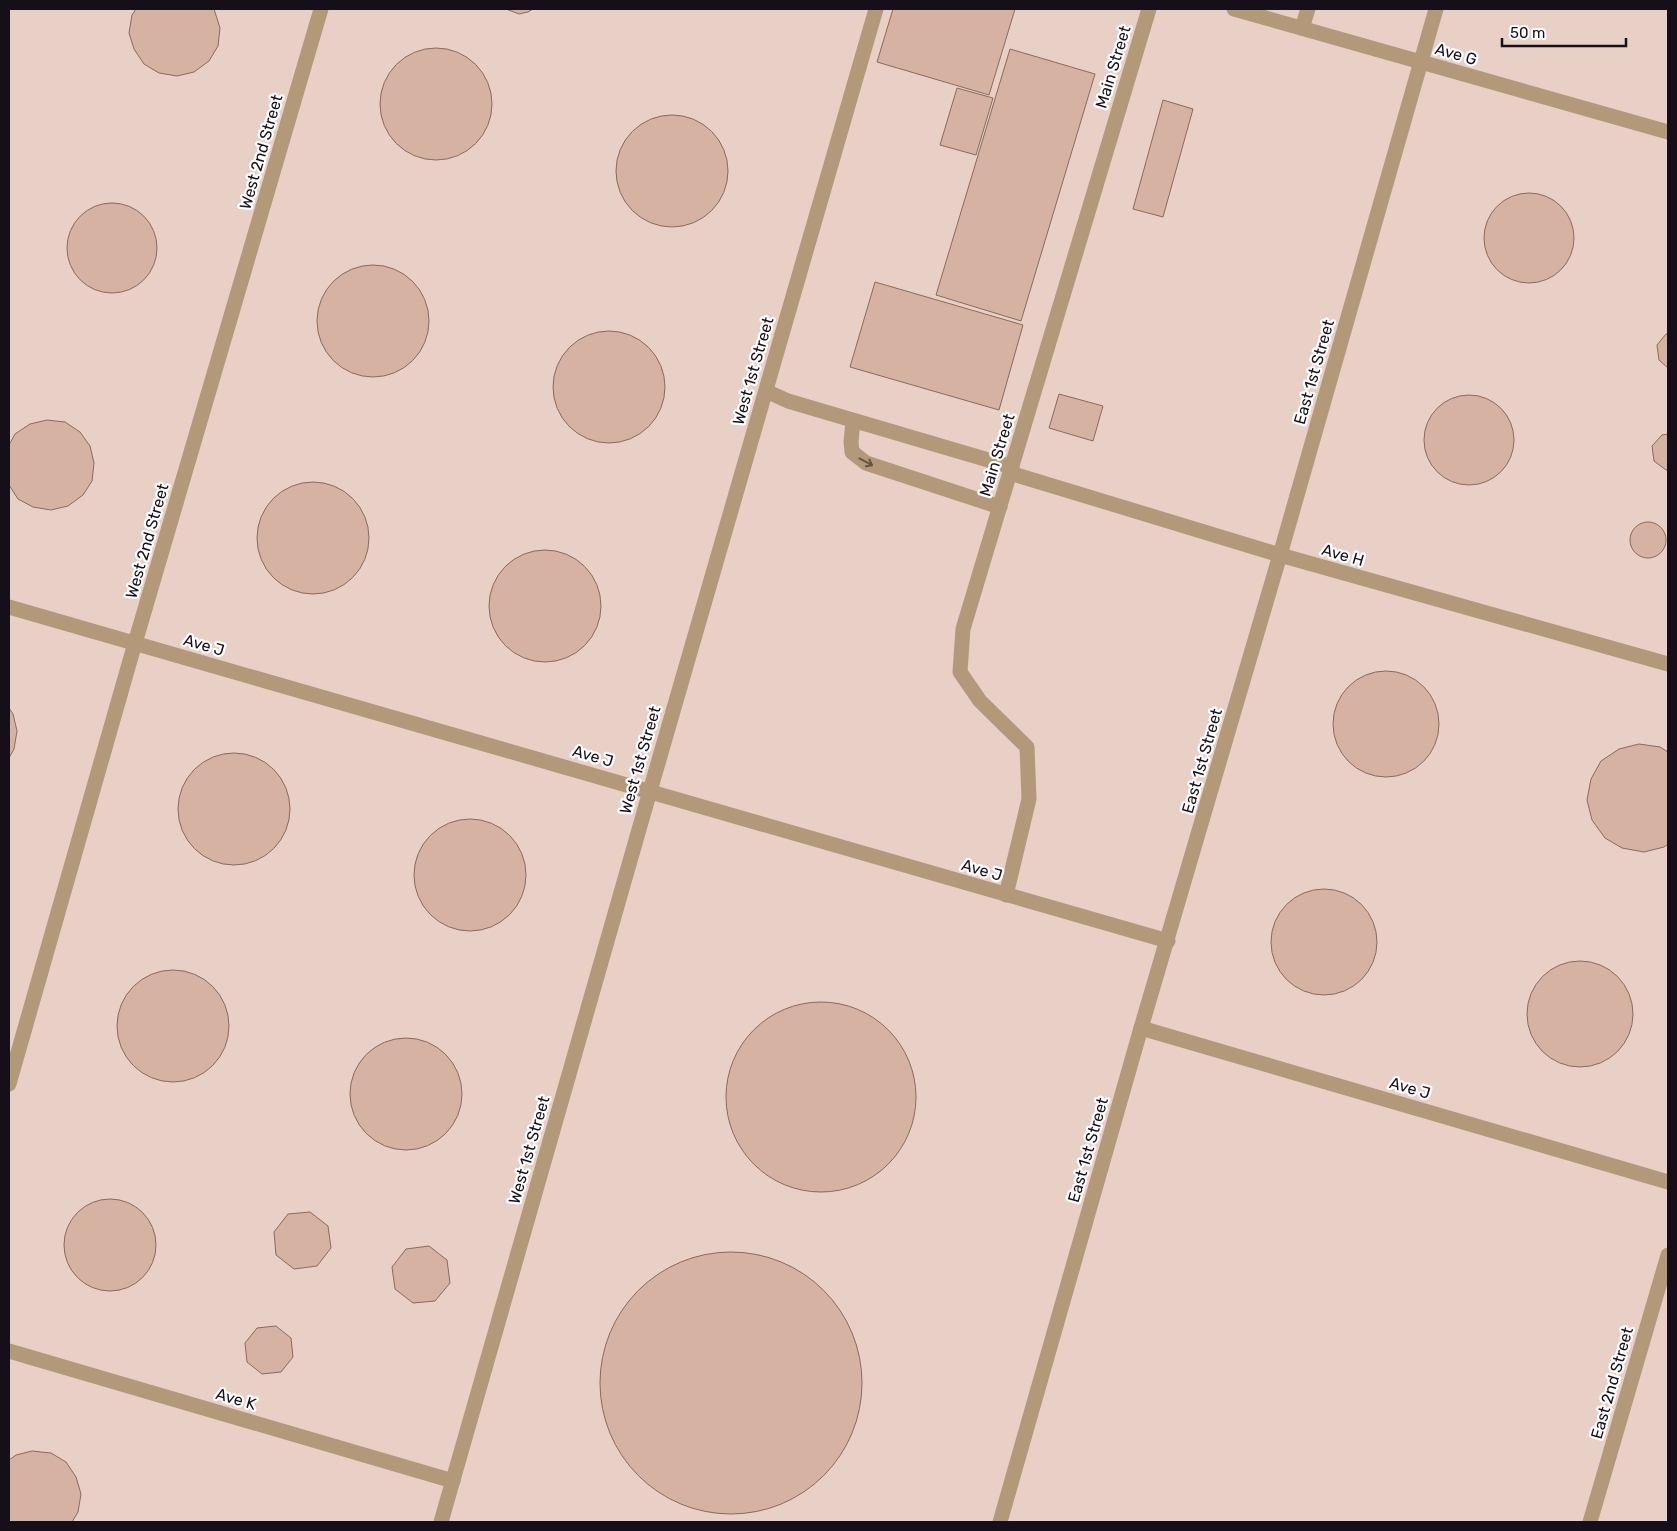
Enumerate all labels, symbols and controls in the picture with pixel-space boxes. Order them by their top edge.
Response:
scale bar [1502,15,1626,47]
street label: Main Street [1091,23,1135,111]
text: 50 m [1510,24,1545,42]
street label: Ave G [1433,39,1479,69]
street label: West 2nd Street [236,92,286,212]
street label: West 1st Street [729,315,777,427]
street label: East 1st Street [1290,317,1338,427]
street label: Main Street [975,411,1019,499]
one-way arrow [859,457,874,467]
street label: West 2nd Street [122,481,172,601]
street label: Ave H [1320,540,1366,570]
street label: Ave J [181,630,227,660]
street label: West 1st Street [616,704,664,816]
street label: East 1st Street [1178,706,1226,816]
street label: Ave J [570,741,616,771]
street label: Ave J [959,855,1005,885]
street label: Ave J [1387,1073,1433,1103]
street label: West 1st Street [505,1094,553,1206]
street label: East 1st Street [1064,1095,1112,1205]
street label: East 2nd Street [1587,1325,1637,1441]
street label: Ave K [214,1384,259,1414]

